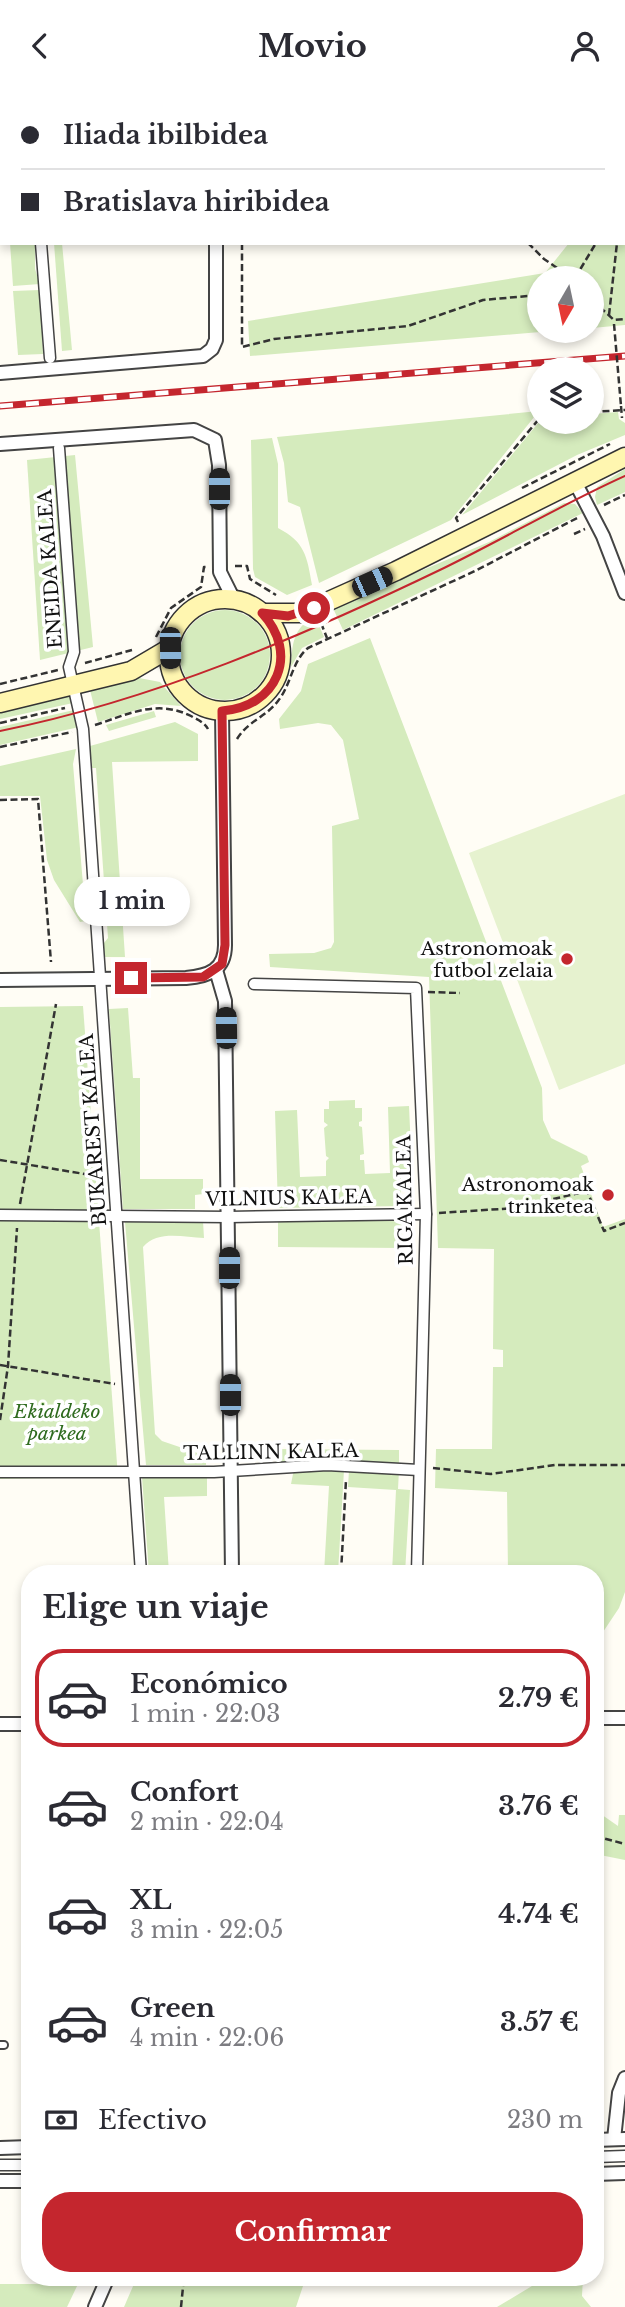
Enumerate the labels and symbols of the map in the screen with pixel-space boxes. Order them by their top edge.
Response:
north arrow [527,266,604,343]
car [209,468,230,510]
street label: ENEIDA KALEA [33,488,67,650]
car [349,564,396,600]
route start [298,592,330,624]
car [160,627,181,669]
callout: 1 min [73,877,189,925]
place label: Astronomoak futbol zelaia [420,937,553,982]
marker: Astronomoak futbol zelaia [559,951,575,967]
route end [115,962,147,994]
car [216,1007,237,1049]
street label: BUKAREST KALEA [75,1033,111,1227]
street label: RIGA KALEA [392,1134,418,1265]
place label: Astronomoak trinketea [461,1173,594,1218]
street label: VILNIUS KALEA [204,1185,373,1211]
marker: Astronomoak trinketea [600,1187,616,1203]
car [219,1247,240,1289]
car [220,1374,241,1416]
park label: Ekialdeko parkea [13,1400,100,1445]
street label: TALLINN KALEA [183,1439,359,1465]

